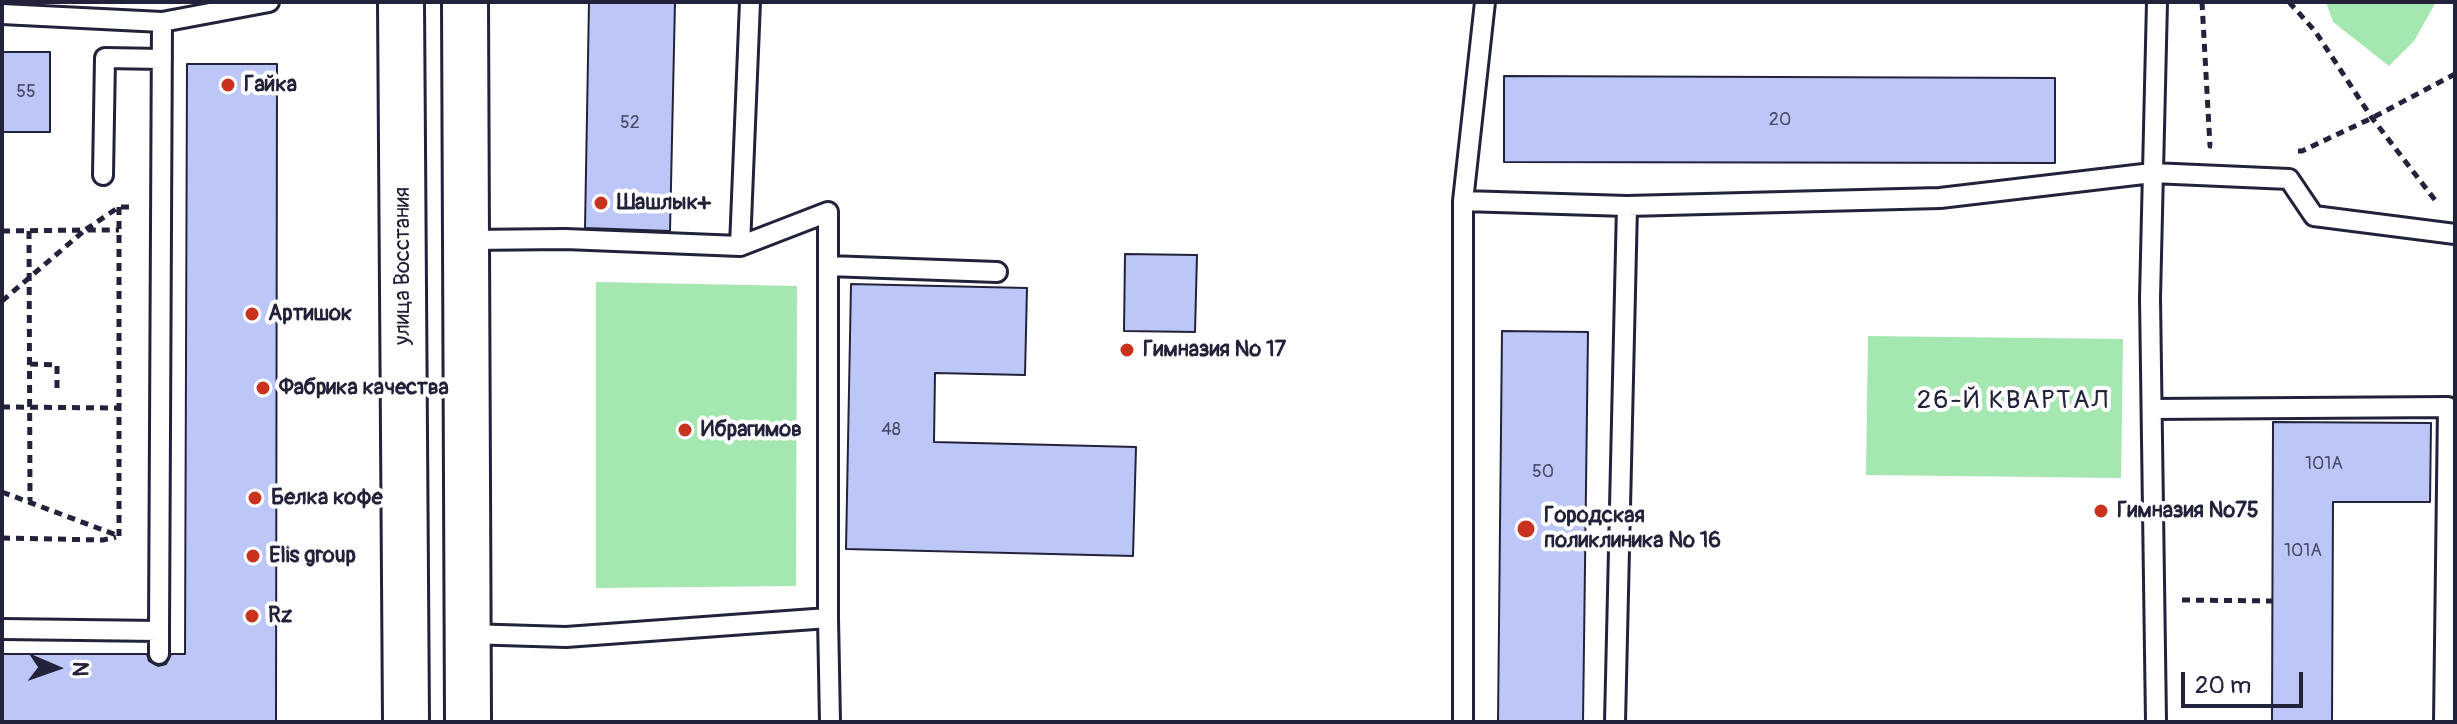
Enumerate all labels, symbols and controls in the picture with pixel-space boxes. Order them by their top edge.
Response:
place label: Гайка [244,72,297,98]
marker: Гайка [219,76,237,94]
house number: 55 [16,81,36,103]
house number: 20 [1769,109,1791,131]
house number: 52 [620,112,640,134]
street label: улица Восстания [390,187,416,345]
place label: Шашлык+ [617,190,710,216]
marker: Шашлык+ [592,194,610,212]
place label: Артишок [268,301,352,327]
marker: Артишок [243,305,261,323]
place label: Гимназия № 17 [1143,337,1286,363]
marker: Гимназия № 17 [1118,341,1136,359]
place label: Фабрика качества [279,375,449,401]
marker: Фабрика качества [254,379,272,397]
district label: 26-Й КВАРТАЛ [1917,385,2109,417]
place label: Ибрагимов [701,417,802,443]
house number: 48 [881,419,901,441]
marker: Ибрагимов [676,421,694,439]
house number: 101А [2305,453,2343,475]
house number: 50 [1532,461,1554,483]
place label: Белка кофе [271,485,383,511]
marker: Белка кофе [246,489,264,507]
place label: Гимназия №75 [2117,498,2259,524]
marker: Гимназия №75 [2092,502,2110,520]
place label: Городская поликлиника № 16 [1544,503,1721,554]
marker: Городская поликлиника № 16 [1515,518,1537,540]
house number: 101А [2284,540,2322,562]
place label: Elis group [269,543,356,569]
marker: Elis group [244,547,262,565]
place label: Rz [268,603,292,629]
marker: Rz [243,607,261,625]
north arrow [16,628,96,708]
scale bar [2185,656,2307,706]
text: N [66,661,94,677]
text: 20 m [2195,671,2251,700]

